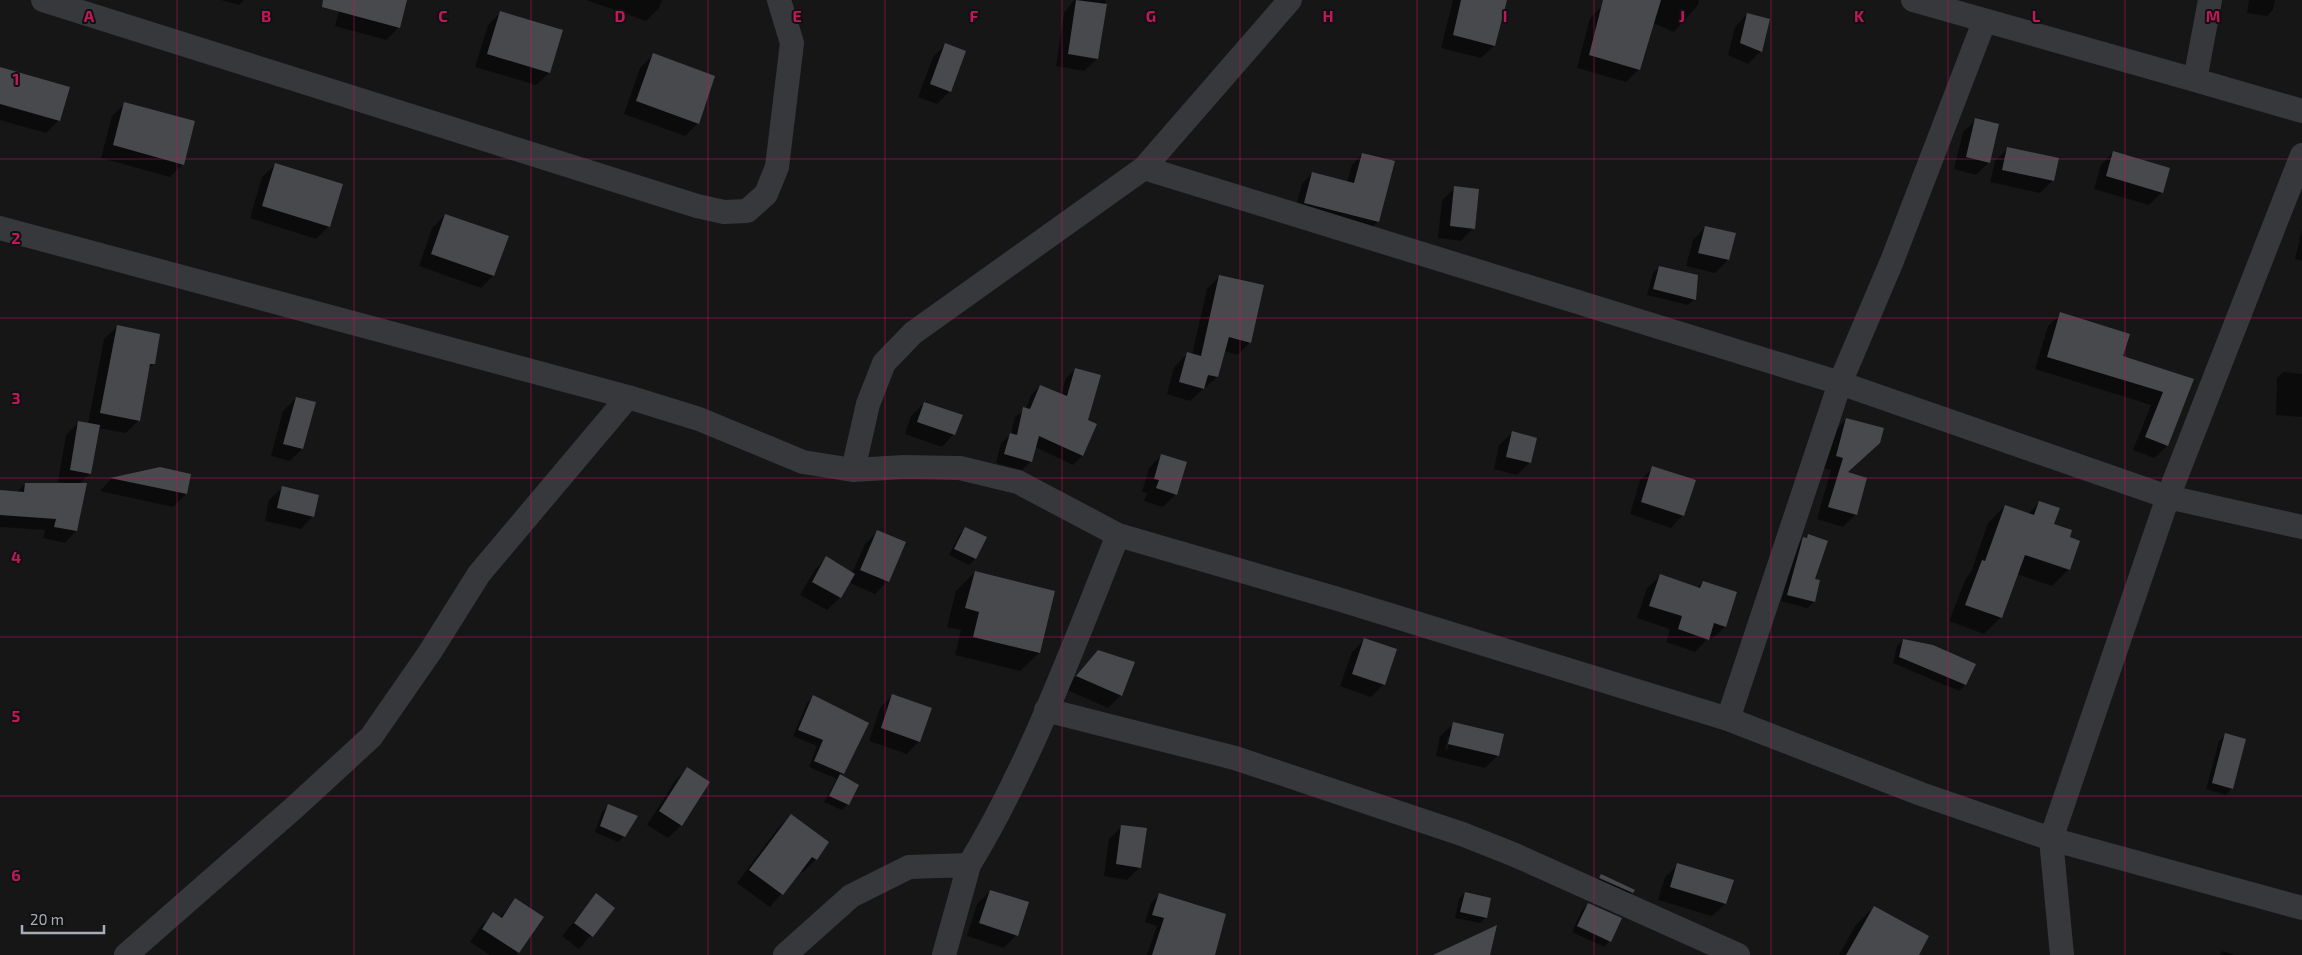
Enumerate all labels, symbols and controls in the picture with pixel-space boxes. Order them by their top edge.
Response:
text: A [84,6,95,25]
text: B [261,6,271,25]
text: C [438,6,448,25]
text: D [615,6,626,25]
text: E [792,6,802,25]
text: F [970,6,979,25]
text: G [1146,6,1156,25]
text: H [1322,6,1334,25]
text: I [1503,6,1507,25]
text: J [1679,6,1685,25]
text: K [1854,6,1865,25]
text: L [2032,6,2041,25]
text: M [2206,6,2220,25]
text: 1 [13,69,19,88]
text: 2 [11,228,21,247]
text: 3 [11,388,21,407]
text: 4 [11,547,21,566]
text: 5 [12,706,21,725]
text: 6 [11,865,21,884]
scale bar [22,902,105,934]
text: 20 m [30,910,64,928]

